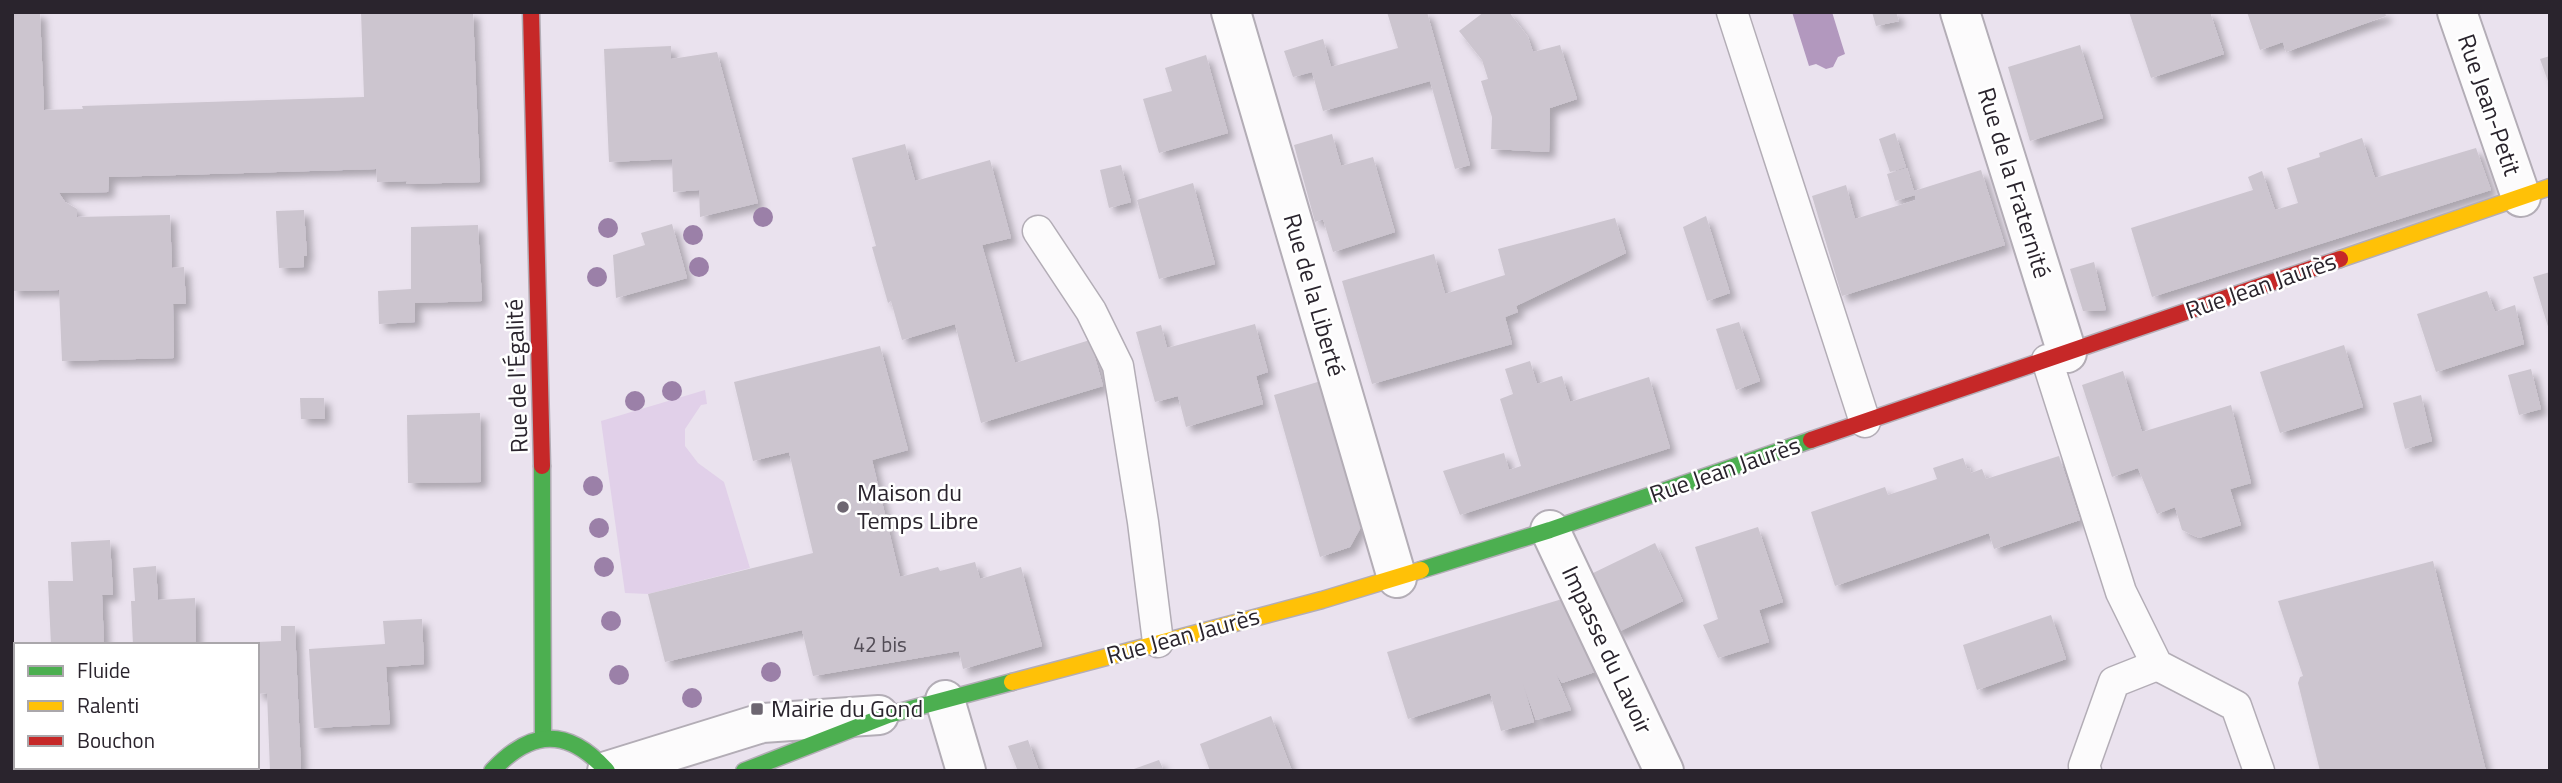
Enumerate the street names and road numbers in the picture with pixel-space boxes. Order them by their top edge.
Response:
street label: Rue Jean-Petit [2449,29,2531,181]
street label: Rue de la Fraternité [1969,83,2061,283]
street label: Rue de la Liberté [1274,209,1355,381]
street label: Rue Jean Jaurès [2181,242,2341,328]
street label: Rue de l'Égalité [495,298,537,454]
street label: Rue Jean Jaurès [1645,426,1805,512]
street label: Impasse du Lavoir [1553,559,1663,740]
street label: Rue Jean Jaurès [1102,597,1263,673]

